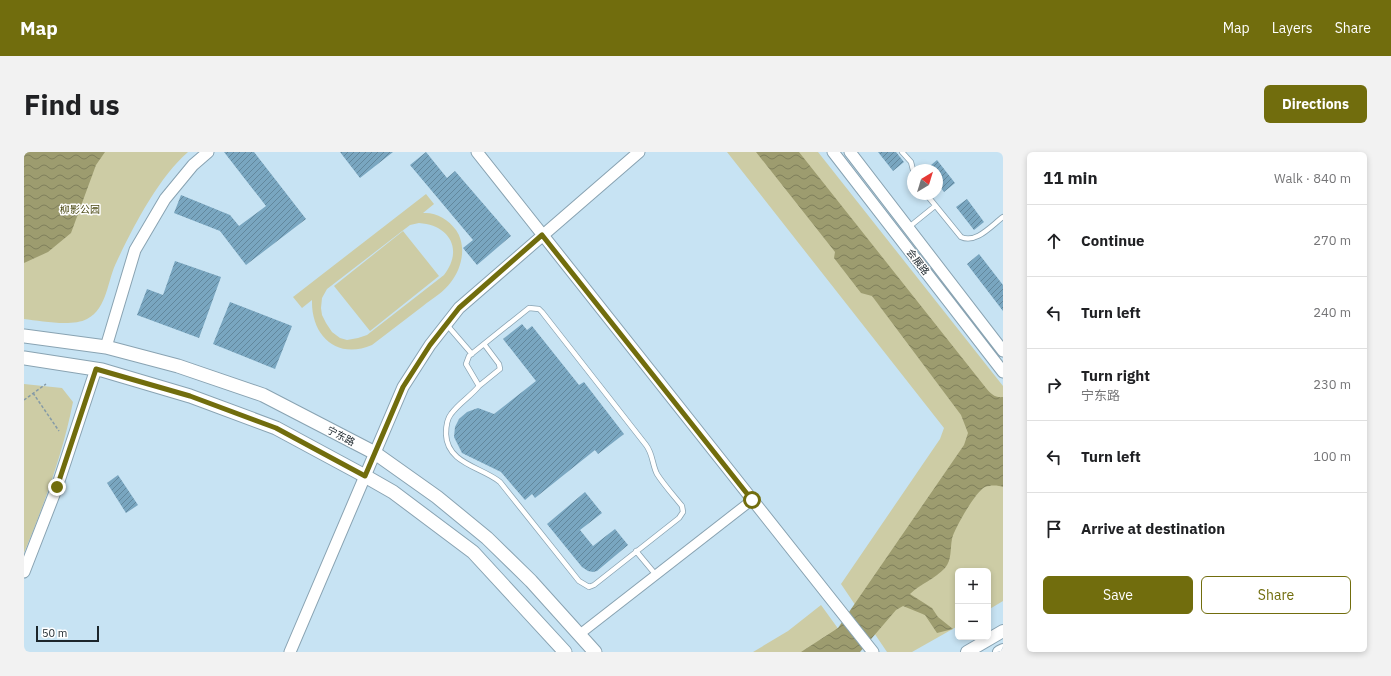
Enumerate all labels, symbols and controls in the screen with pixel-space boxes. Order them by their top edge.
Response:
text: Map [20,16,58,40]
text: Map [1223,19,1250,37]
text: Layers [1272,19,1313,37]
text: Share [1335,19,1371,37]
button: Directions [1264,85,1367,123]
text: Find us [24,86,120,123]
north arrow [907,164,943,200]
text: 11 min [1043,167,1098,189]
text: Walk · 840 m [1274,170,1351,187]
park label: 柳影公园 [60,203,100,216]
icon: ahead [1043,230,1065,252]
text: Continue [1081,231,1145,250]
text: 270 m [1313,232,1351,249]
street label: 会展路 [904,246,932,278]
icon: left [1043,302,1065,324]
text: Turn left [1081,303,1141,322]
text: 240 m [1313,304,1351,321]
text: Turn right [1081,366,1150,385]
icon: right [1043,374,1065,396]
text: 230 m [1313,376,1351,393]
text: 宁东路 [1081,387,1120,404]
street label: 宁东路 [325,423,357,449]
icon: left [1043,446,1065,468]
text: Turn left [1081,447,1141,466]
text: 100 m [1313,448,1351,465]
route end [48,478,66,496]
route start [743,491,761,509]
icon: arrive [1043,518,1065,540]
text: Arrive at destination [1081,519,1225,538]
map controls [955,568,991,640]
button: + [955,568,991,604]
button: Save [1043,576,1193,614]
button: Share [1201,576,1351,614]
button: − [955,604,991,640]
scale bar [36,624,99,643]
text: 50 m [42,626,67,640]

